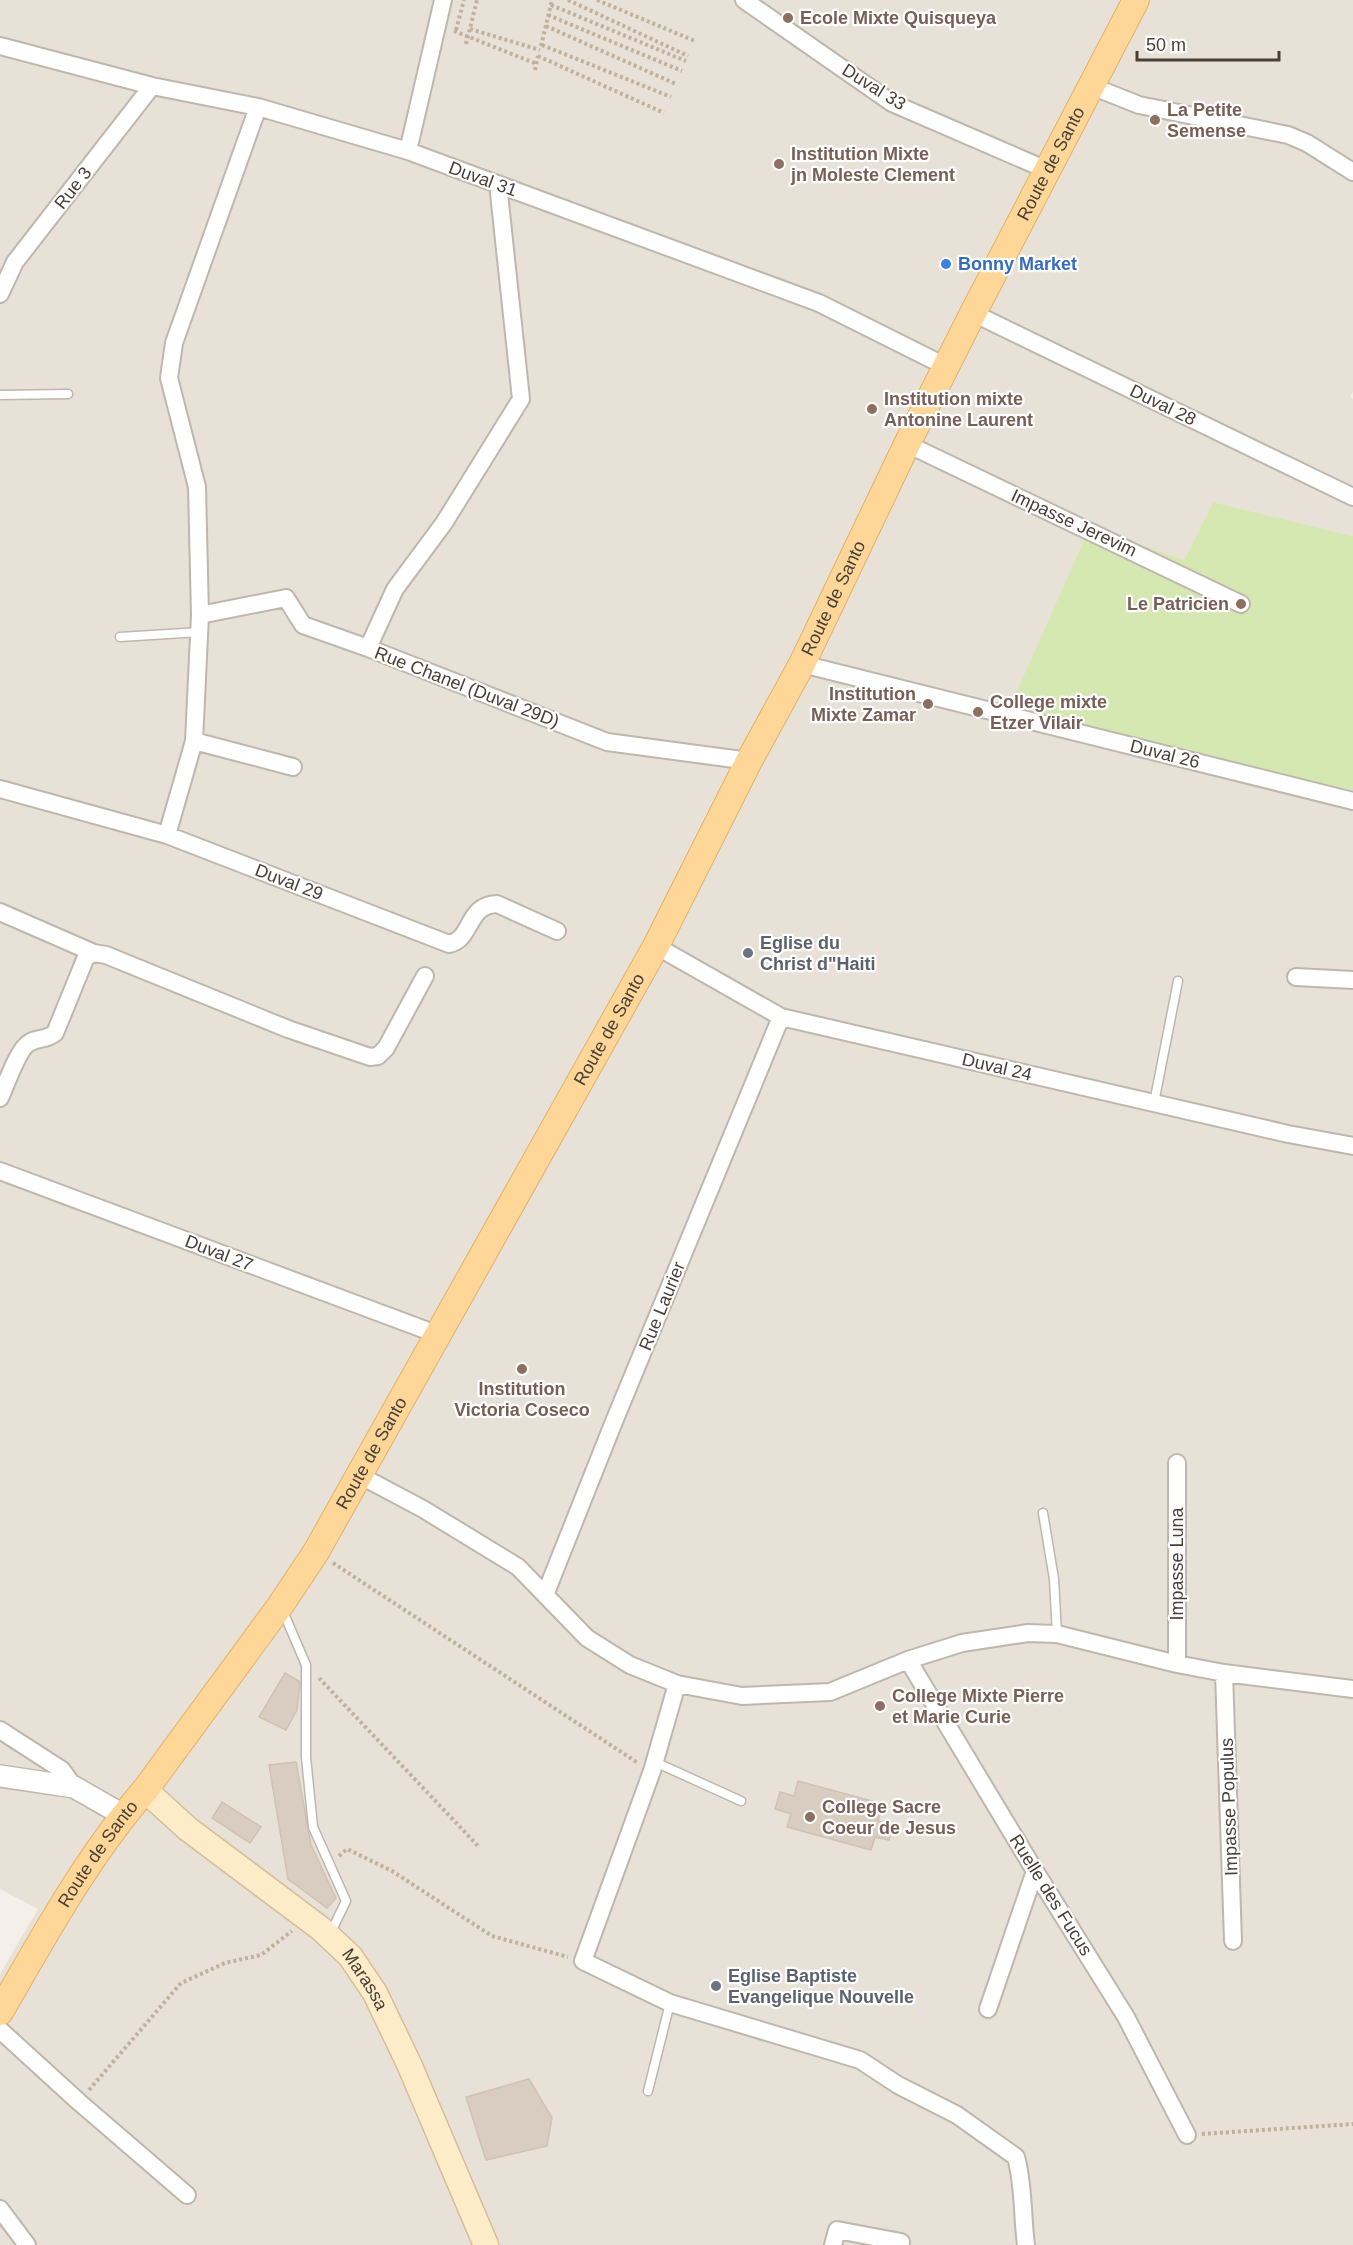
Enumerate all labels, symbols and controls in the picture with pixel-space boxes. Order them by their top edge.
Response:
place label: Ecole Mixte Quisqueya [800,8,997,28]
marker: Ecole Mixte Quisqueya [781,11,795,25]
scale bar [1137,24,1280,62]
text: 50 m [1146,35,1186,55]
street label: Duval 33 [839,60,909,114]
place label: La Petite Semense [1167,100,1246,141]
street label: Route de Santo [1013,104,1089,224]
marker: La Petite Semense [1148,113,1162,127]
place label: Institution Mixte jn Moleste Clement [790,144,955,185]
street label: Duval 31 [446,157,520,201]
marker: Institution Mixte jn Moleste Clement [772,157,786,171]
street label: Rue 3 [50,163,96,213]
place label: Bonny Market [958,254,1077,274]
marker: Bonny Market [939,257,953,271]
street label: Duval 28 [1127,380,1199,430]
place label: Institution mixte Antonine Laurent [884,389,1033,430]
marker: Institution mixte Antonine Laurent [865,402,879,416]
street label: Impasse Jerevim [1008,485,1140,561]
street label: Route de Santo [797,537,869,659]
place label: Le Patricien [1127,594,1229,614]
marker: Le Patricien [1234,597,1248,611]
street label: Rue Chanel (Duval 29D) [372,643,562,731]
place label: Institution Mixte Zamar [811,684,916,725]
place label: College mixte Etzer Vilair [990,692,1107,733]
marker: Institution Mixte Zamar [921,697,935,711]
marker: College mixte Etzer Vilair [971,705,985,719]
street label: Duval 26 [1128,736,1202,772]
street label: Duval 29 [252,860,326,904]
place label: Eglise du Christ d"Haiti [760,933,876,974]
marker: Eglise du Christ d"Haiti [741,946,755,960]
street label: Route de Santo [570,970,649,1089]
street label: Duval 24 [960,1049,1034,1085]
street label: Duval 27 [182,1231,256,1275]
street label: Rue Laurier [635,1259,689,1353]
marker: Institution Victoria Coseco [515,1362,529,1376]
place label: Institution Victoria Coseco [454,1379,590,1420]
street label: Route de Santo [332,1394,411,1513]
street label: Impasse Luna [1167,1506,1187,1621]
place label: College Mixte Pierre et Marie Curie [892,1686,1064,1727]
marker: College Mixte Pierre et Marie Curie [873,1699,887,1713]
street label: Impasse Populus [1217,1738,1241,1876]
street label: Route de Santo [54,1797,142,1911]
place label: College Sacre Coeur de Jesus [822,1797,956,1838]
marker: College Sacre Coeur de Jesus [803,1810,817,1824]
street label: Ruelle des Fucus [1006,1831,1096,1959]
street label: Marassa [338,1945,392,2014]
place label: Eglise Baptiste Evangelique Nouvelle [728,1966,914,2007]
marker: Eglise Baptiste Evangelique Nouvelle [709,1979,723,1993]

